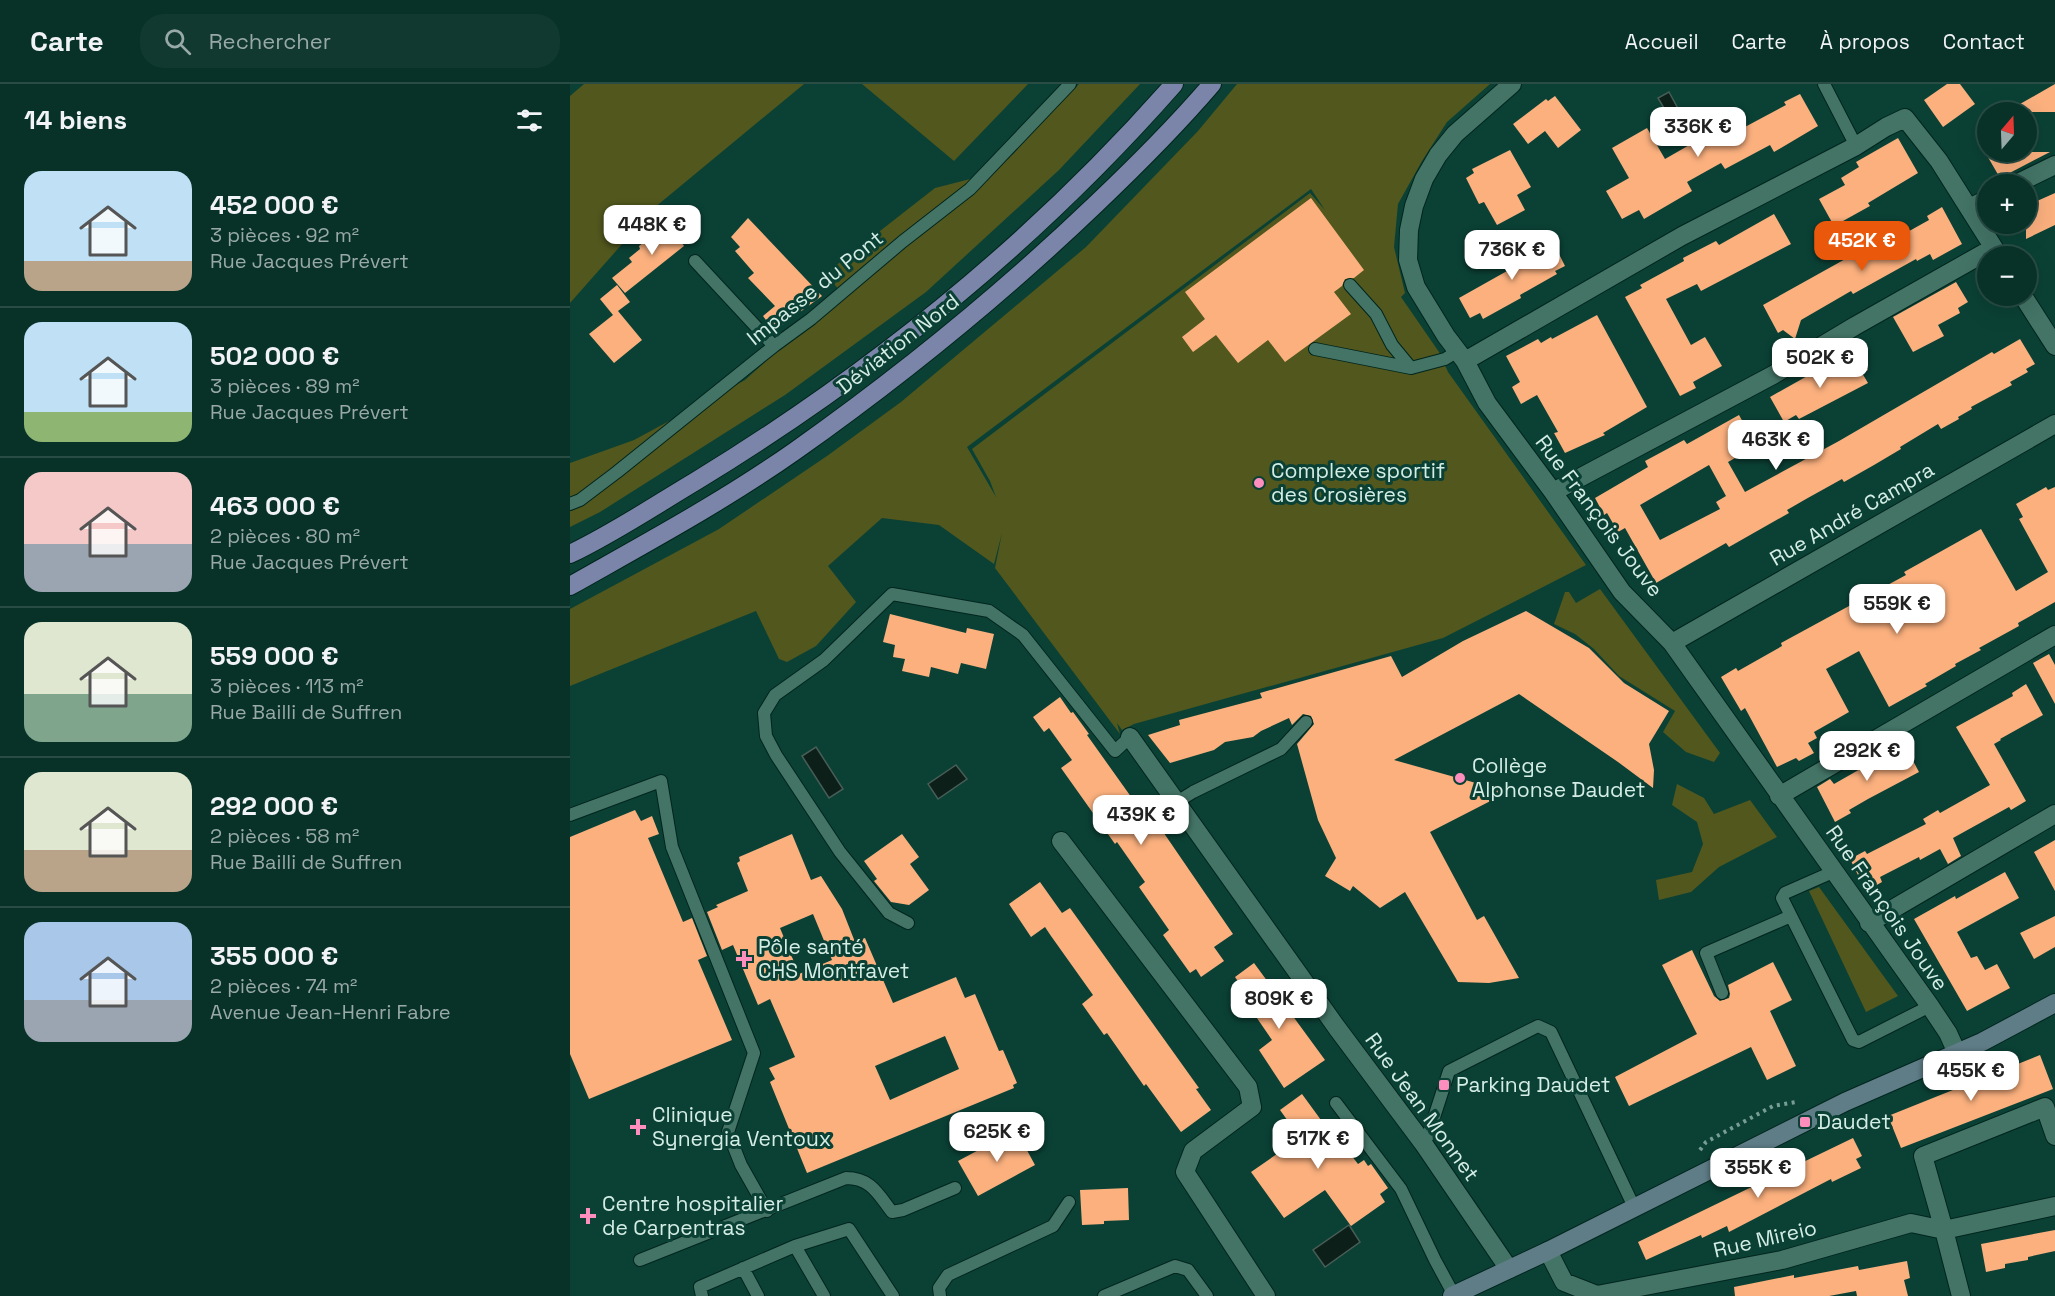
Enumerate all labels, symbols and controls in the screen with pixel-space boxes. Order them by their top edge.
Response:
search box [140,14,560,68]
text: Carte [30,23,104,59]
icon: search [161,25,194,58]
text: Rechercher [209,27,331,55]
text: Accueil [1625,28,1699,55]
text: Carte [1732,28,1787,55]
text: À propos [1820,28,1910,55]
text: Contact [1943,28,2025,55]
north arrow [1977,102,2037,162]
map controls [1977,102,2037,306]
text: 14 biens [24,103,127,137]
icon: filters [513,104,546,137]
pin: 336K € [1649,107,1747,158]
text: 336K € [1664,113,1732,139]
button: + [1977,174,2037,234]
text: 452 000 € [210,188,339,222]
icon: home [72,195,144,267]
pin: 448K € [603,205,701,256]
text: 448K € [618,211,686,237]
pin: 452K € [1813,221,1911,272]
text: 3 pièces · 92 m² [210,222,359,248]
street label: Impasse du Pont [741,224,888,351]
text: 452K € [1828,227,1896,253]
pin: 736K € [1463,230,1561,281]
text: 736K € [1479,236,1545,262]
button: − [1977,246,2037,306]
text: Rue Jacques Prévert [210,248,409,274]
street label: Déviation Nord [831,287,964,400]
pin: 502K € [1771,338,1869,389]
text: 502 000 € [210,339,339,373]
text: 502K € [1786,344,1854,370]
icon: home [72,346,144,418]
text: 3 pièces · 89 m² [210,373,360,399]
text: Rue Jacques Prévert [210,399,409,425]
pin: 463K € [1727,420,1825,471]
text: 463K € [1742,426,1810,452]
street label: Rue François Jouve [1530,429,1669,602]
street label: Rue André Campra [1765,456,1939,572]
place label: Complexe sportif des Crosières [1271,457,1445,508]
marker: Complexe sportif des Crosières [1252,476,1266,490]
text: 463 000 € [210,489,340,523]
icon: home [72,496,144,568]
text: 2 pièces · 80 m² [210,523,360,549]
text: Rue Jacques Prévert [210,549,409,575]
pin: 559K € [1848,584,1946,635]
text: 559K € [1863,590,1931,616]
text: 559 000 € [210,639,339,673]
icon: home [72,646,144,718]
text: 3 pièces · 113 m² [210,673,364,699]
text: Rue Bailli de Suffren [210,699,402,725]
pin: 292K € [1818,731,1916,782]
text: 292K € [1833,737,1901,763]
place label: Collège Alphonse Daudet [1472,752,1645,803]
marker: Collège Alphonse Daudet [1453,771,1467,785]
text: 292 000 € [210,789,338,823]
pin: 439K € [1092,795,1190,846]
icon: home [72,796,144,868]
text: 439K € [1107,801,1175,827]
street label: Rue François Jouve [1820,820,1955,996]
text: 2 pièces · 58 m² [210,823,359,849]
text: Rue Bailli de Suffren [210,849,402,875]
place label: Pôle santé CHS Montfavet [758,933,909,984]
text: 355 000 € [210,939,338,973]
icon: home [72,946,144,1018]
marker: Pôle santé CHS Montfavet [735,950,753,968]
text: 2 pièces · 74 m² [210,973,357,999]
pin: 809K € [1230,979,1328,1030]
text: 809K € [1245,985,1313,1011]
text: Avenue Jean-Henri Fabre [210,999,451,1025]
street label: Rue Jean Monnet [1359,1027,1485,1186]
pin: 455K € [1922,1051,2020,1102]
text: 455K € [1937,1057,2005,1083]
place label: Parking Daudet [1456,1071,1610,1098]
marker: Parking Daudet [1437,1078,1451,1092]
place label: Clinique Synergia Ventoux [652,1101,831,1152]
place label: Daudet [1817,1108,1891,1135]
pin: 625K € [948,1112,1046,1163]
marker: Daudet [1798,1115,1812,1129]
marker: Clinique Synergia Ventoux [629,1118,647,1136]
text: 625K € [963,1118,1031,1144]
pin: 517K € [1269,1119,1367,1170]
text: 517K € [1287,1125,1349,1151]
pin: 355K € [1709,1148,1807,1199]
text: 355K € [1724,1154,1792,1180]
place label: Centre hospitalier de Carpentras [602,1190,784,1241]
marker: Centre hospitalier de Carpentras [579,1207,597,1225]
street label: Rue Mireio [1711,1214,1819,1264]

